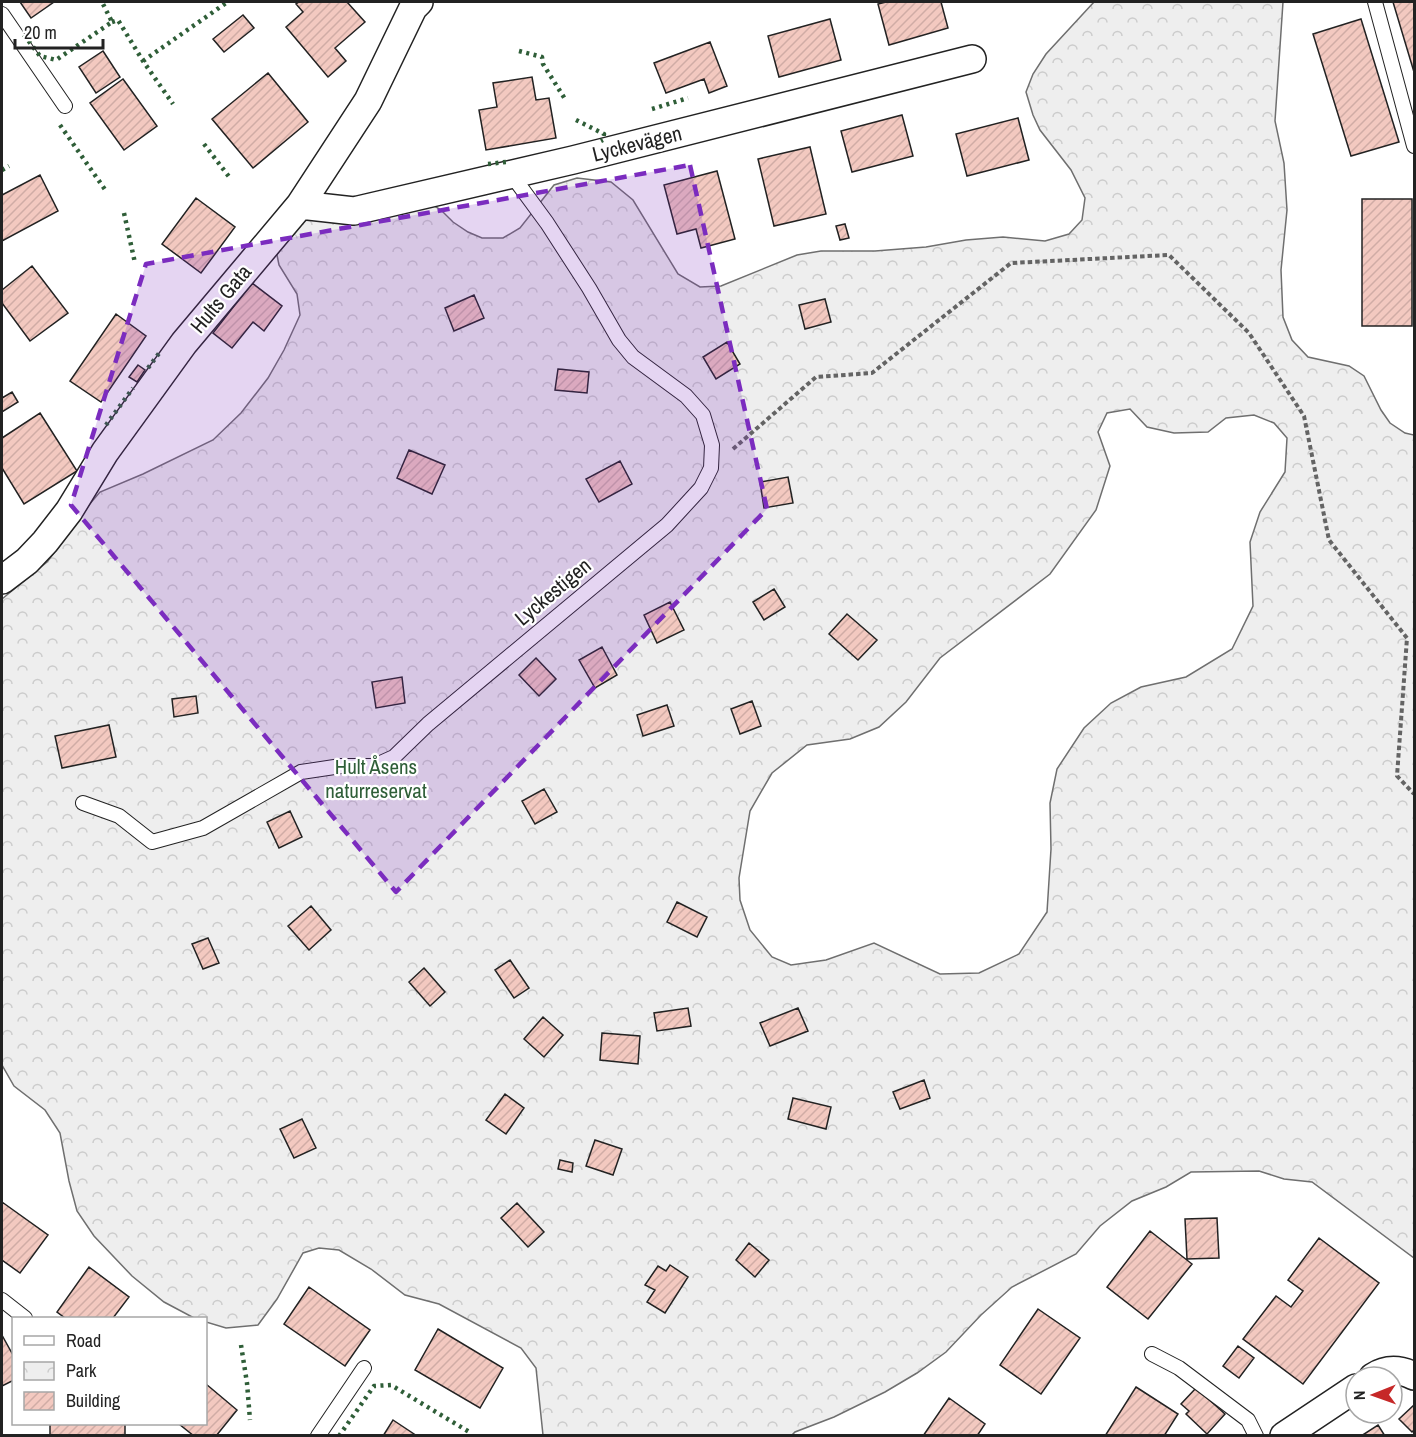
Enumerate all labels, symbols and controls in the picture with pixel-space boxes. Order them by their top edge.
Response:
scale bar [15,12,104,50]
text: 20 m [24,20,57,45]
street label: Lyckevägen [589,118,685,169]
street label: Hults Gata [183,258,258,339]
street label: Lyckestigen [508,551,597,632]
park label: Hult Åsens naturreservat [325,752,427,805]
legend [12,1317,207,1425]
text: Road [66,1328,101,1353]
text: Park [66,1358,97,1383]
north arrow [1344,1365,1404,1425]
text: Building [66,1388,121,1413]
text: N [1348,1390,1370,1400]

